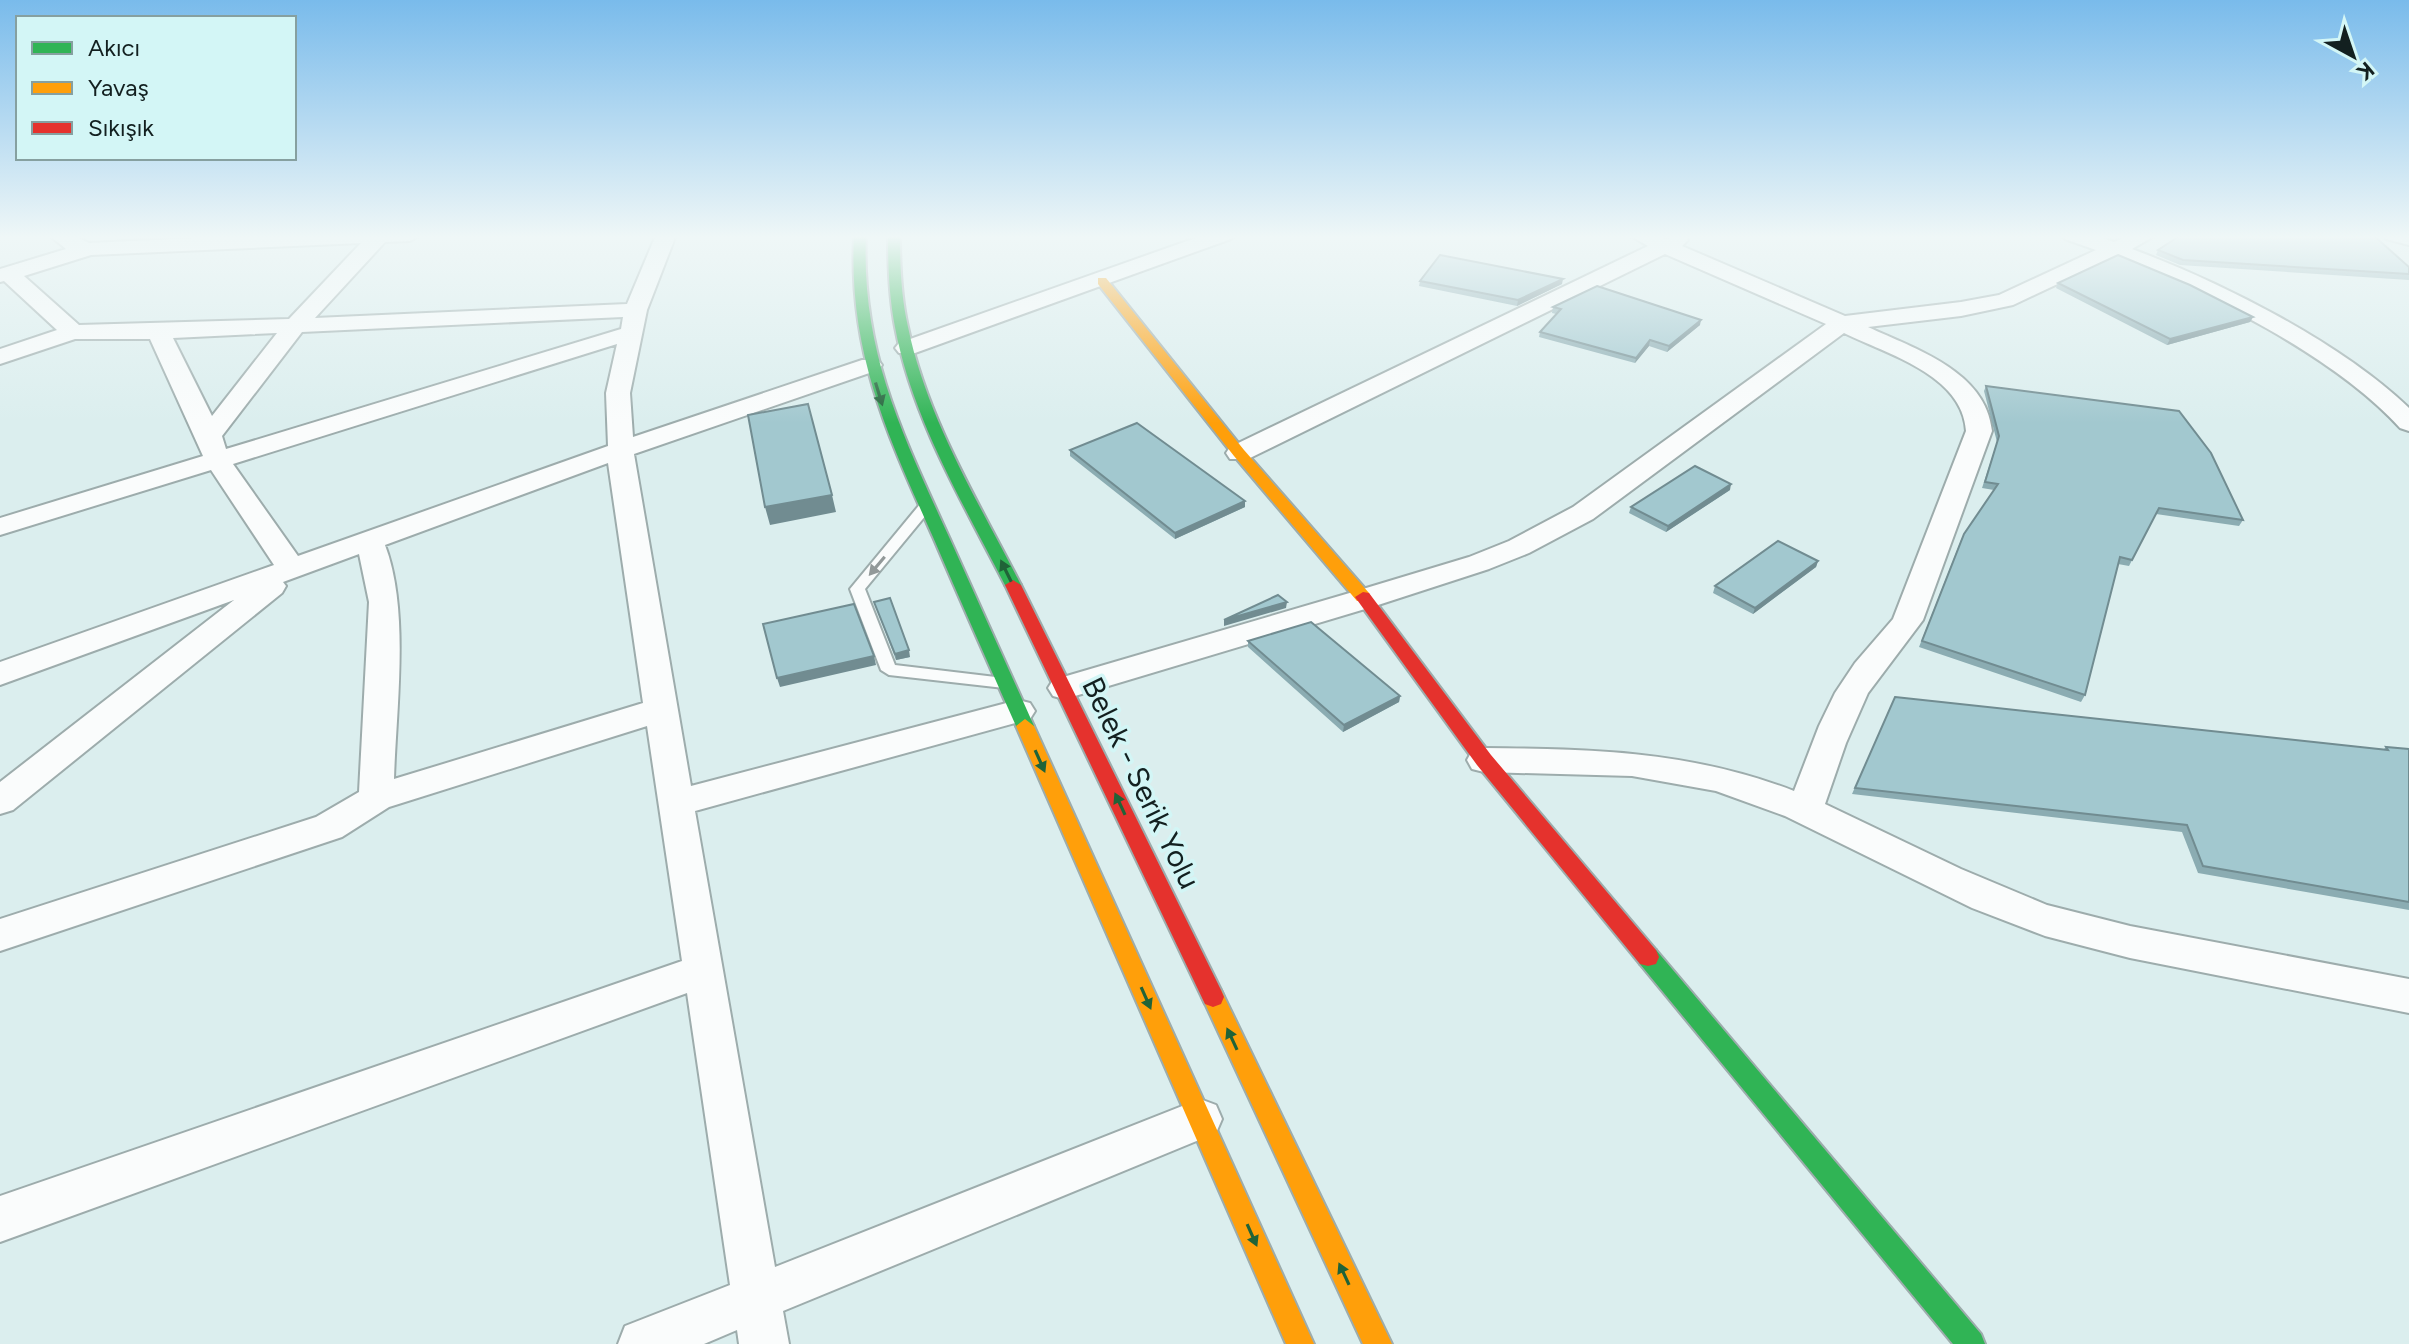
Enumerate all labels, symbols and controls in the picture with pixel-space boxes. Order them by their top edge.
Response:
legend [16,16,296,160]
north arrow [2313,16,2393,96]
text: Akıcı [88,33,140,62]
text: K [2351,56,2380,86]
text: Yavaş [88,73,149,102]
text: Sıkışık [88,113,154,142]
one-way arrow [873,383,886,407]
one-way arrow [869,556,885,576]
one-way arrow [999,559,1013,582]
street label: Belek - Serik Yolu [1074,671,1209,894]
one-way arrow [1033,749,1047,772]
one-way arrow [1113,793,1127,816]
one-way arrow [1139,986,1152,1010]
one-way arrow [1225,1027,1239,1051]
one-way arrow [1245,1224,1258,1247]
one-way arrow [1337,1262,1351,1285]

